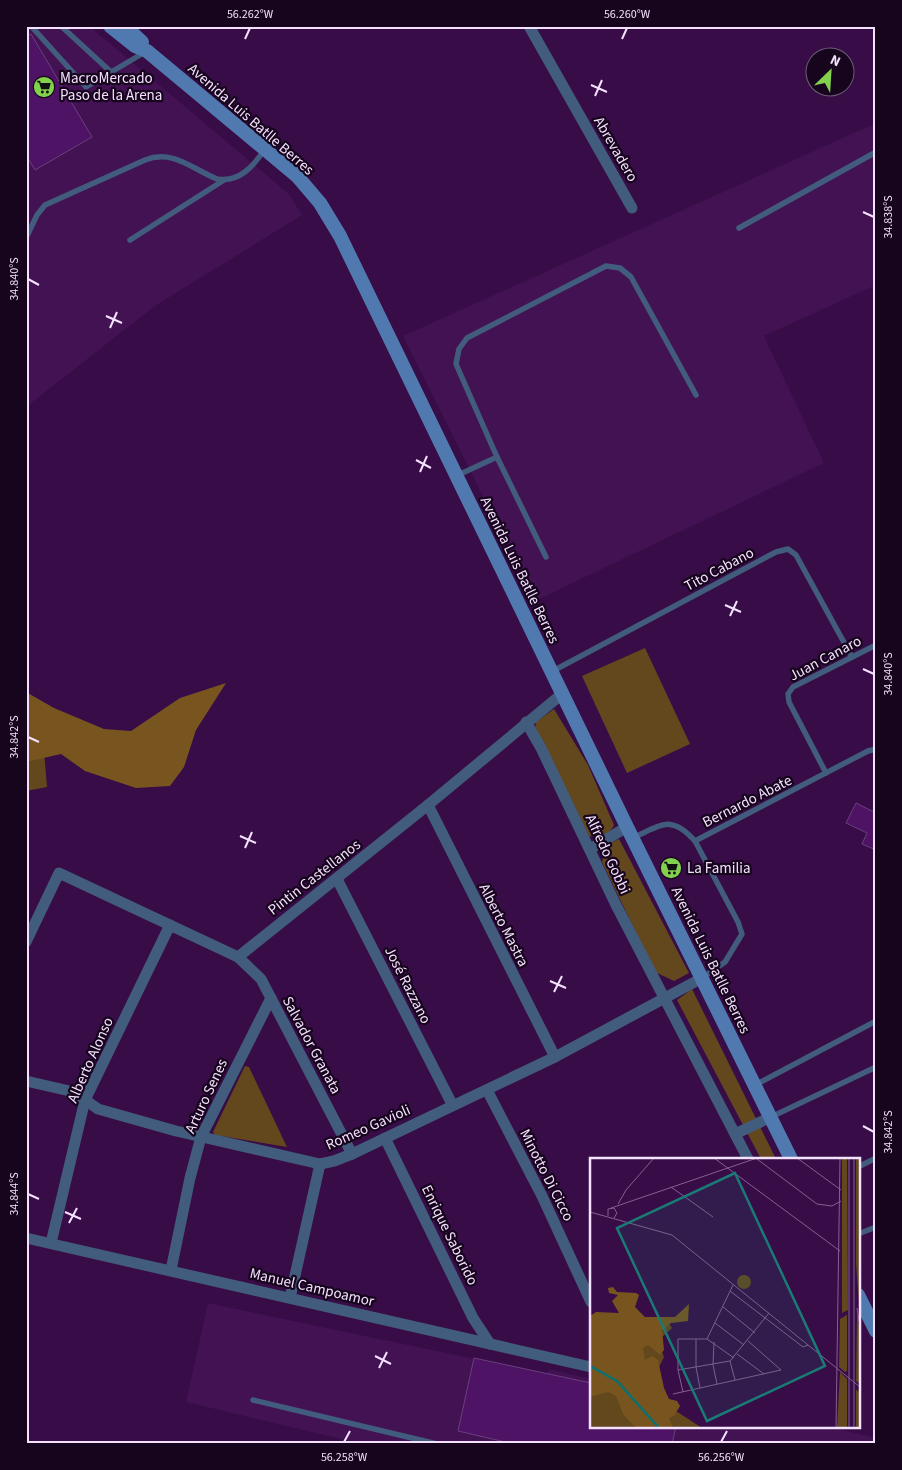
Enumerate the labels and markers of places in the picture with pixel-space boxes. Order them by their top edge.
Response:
place label: MacroMercado Paso de la Arena [60,68,162,106]
supermarket icon: MacroMercado Paso de la Arena [32,75,56,99]
supermarket icon: La Familia [659,856,683,880]
place label: La Familia [687,858,751,879]

